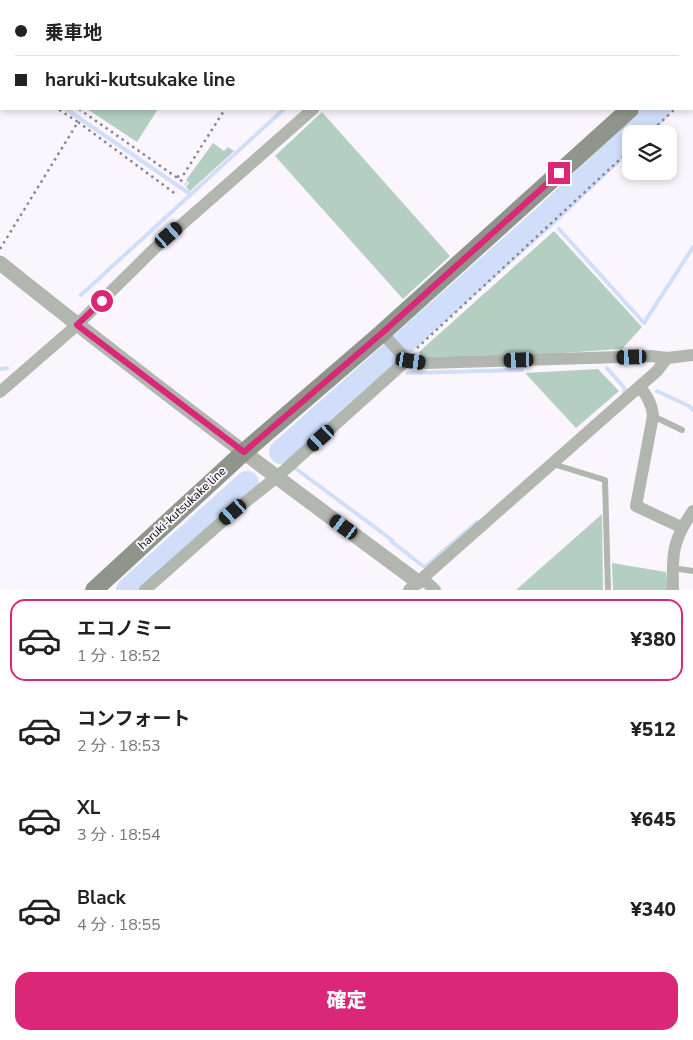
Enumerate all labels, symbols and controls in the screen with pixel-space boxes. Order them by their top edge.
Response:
text: 乗車地 [45,20,102,46]
text: haruki-kutsukake line [45,67,235,93]
map controls [622,125,677,180]
button: layers [622,125,677,180]
route end [548,162,570,184]
car [152,219,185,251]
route start [91,290,113,312]
car [616,349,647,365]
car [395,351,426,371]
car [503,352,534,368]
car [304,422,337,454]
street label: haruki-kutsukake line [135,463,229,553]
car [216,496,249,528]
car [327,512,360,542]
text: エコノミー [77,616,172,642]
icon: car [17,618,62,663]
text: ¥380 [630,627,676,653]
text: 1 分 · 18:52 [77,645,161,667]
text: コンフォート [77,706,190,732]
icon: car [17,708,62,753]
text: ¥512 [630,717,676,743]
text: 2 分 · 18:53 [77,735,161,757]
text: XL [77,795,100,821]
icon: car [17,798,62,843]
text: ¥645 [630,807,676,833]
text: 3 分 · 18:54 [77,824,161,846]
text: Black [77,885,126,911]
icon: car [17,888,62,933]
text: ¥340 [630,897,676,923]
text: 4 分 · 18:55 [77,914,161,936]
button: 確定 [15,972,678,1030]

